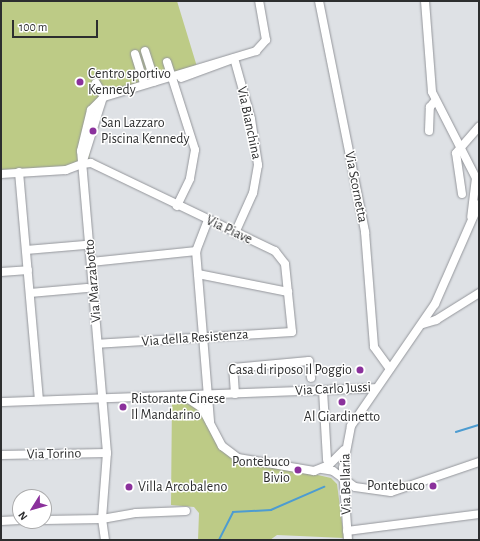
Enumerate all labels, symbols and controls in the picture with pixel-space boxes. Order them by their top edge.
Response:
scale bar [14,12,100,38]
text: 100 m [19,21,47,33]
place label: Centro sportivo Kennedy [88,66,171,98]
marker: Centro sportivo Kennedy [75,77,85,87]
street label: Via Bianchina [233,85,265,161]
place label: San Lazzaro Piscina Kennedy [101,115,189,148]
marker: San Lazzaro Piscina Kennedy [88,126,98,136]
street label: Via Scornetta [341,150,371,224]
street label: Via Piave [203,212,255,248]
street label: Via Marzabotto [81,239,105,323]
street label: Via della Resistenza [141,326,249,350]
place label: Casa di riposo il Poggio [228,362,352,378]
marker: Casa di riposo il Poggio [355,365,365,375]
street label: Via Carlo Jussi [295,379,371,399]
place label: Ristorante Cinese Il Mandarino [131,391,225,424]
marker: Al Giardinetto [337,397,347,407]
marker: Ristorante Cinese Il Mandarino [118,402,128,412]
place label: Al Giardinetto [304,409,380,425]
street label: Via Torino [26,445,82,463]
street label: Via Bellaria [337,453,355,515]
place label: Pontebuco Bivio [232,454,290,486]
marker: Pontebuco Bivio [293,465,303,475]
place label: Pontebuco [367,478,425,494]
place label: Villa Arcobaleno [138,479,227,495]
marker: Villa Arcobaleno [123,481,135,493]
marker: Pontebuco [428,481,438,491]
north arrow [12,489,52,529]
text: N [16,510,30,522]

